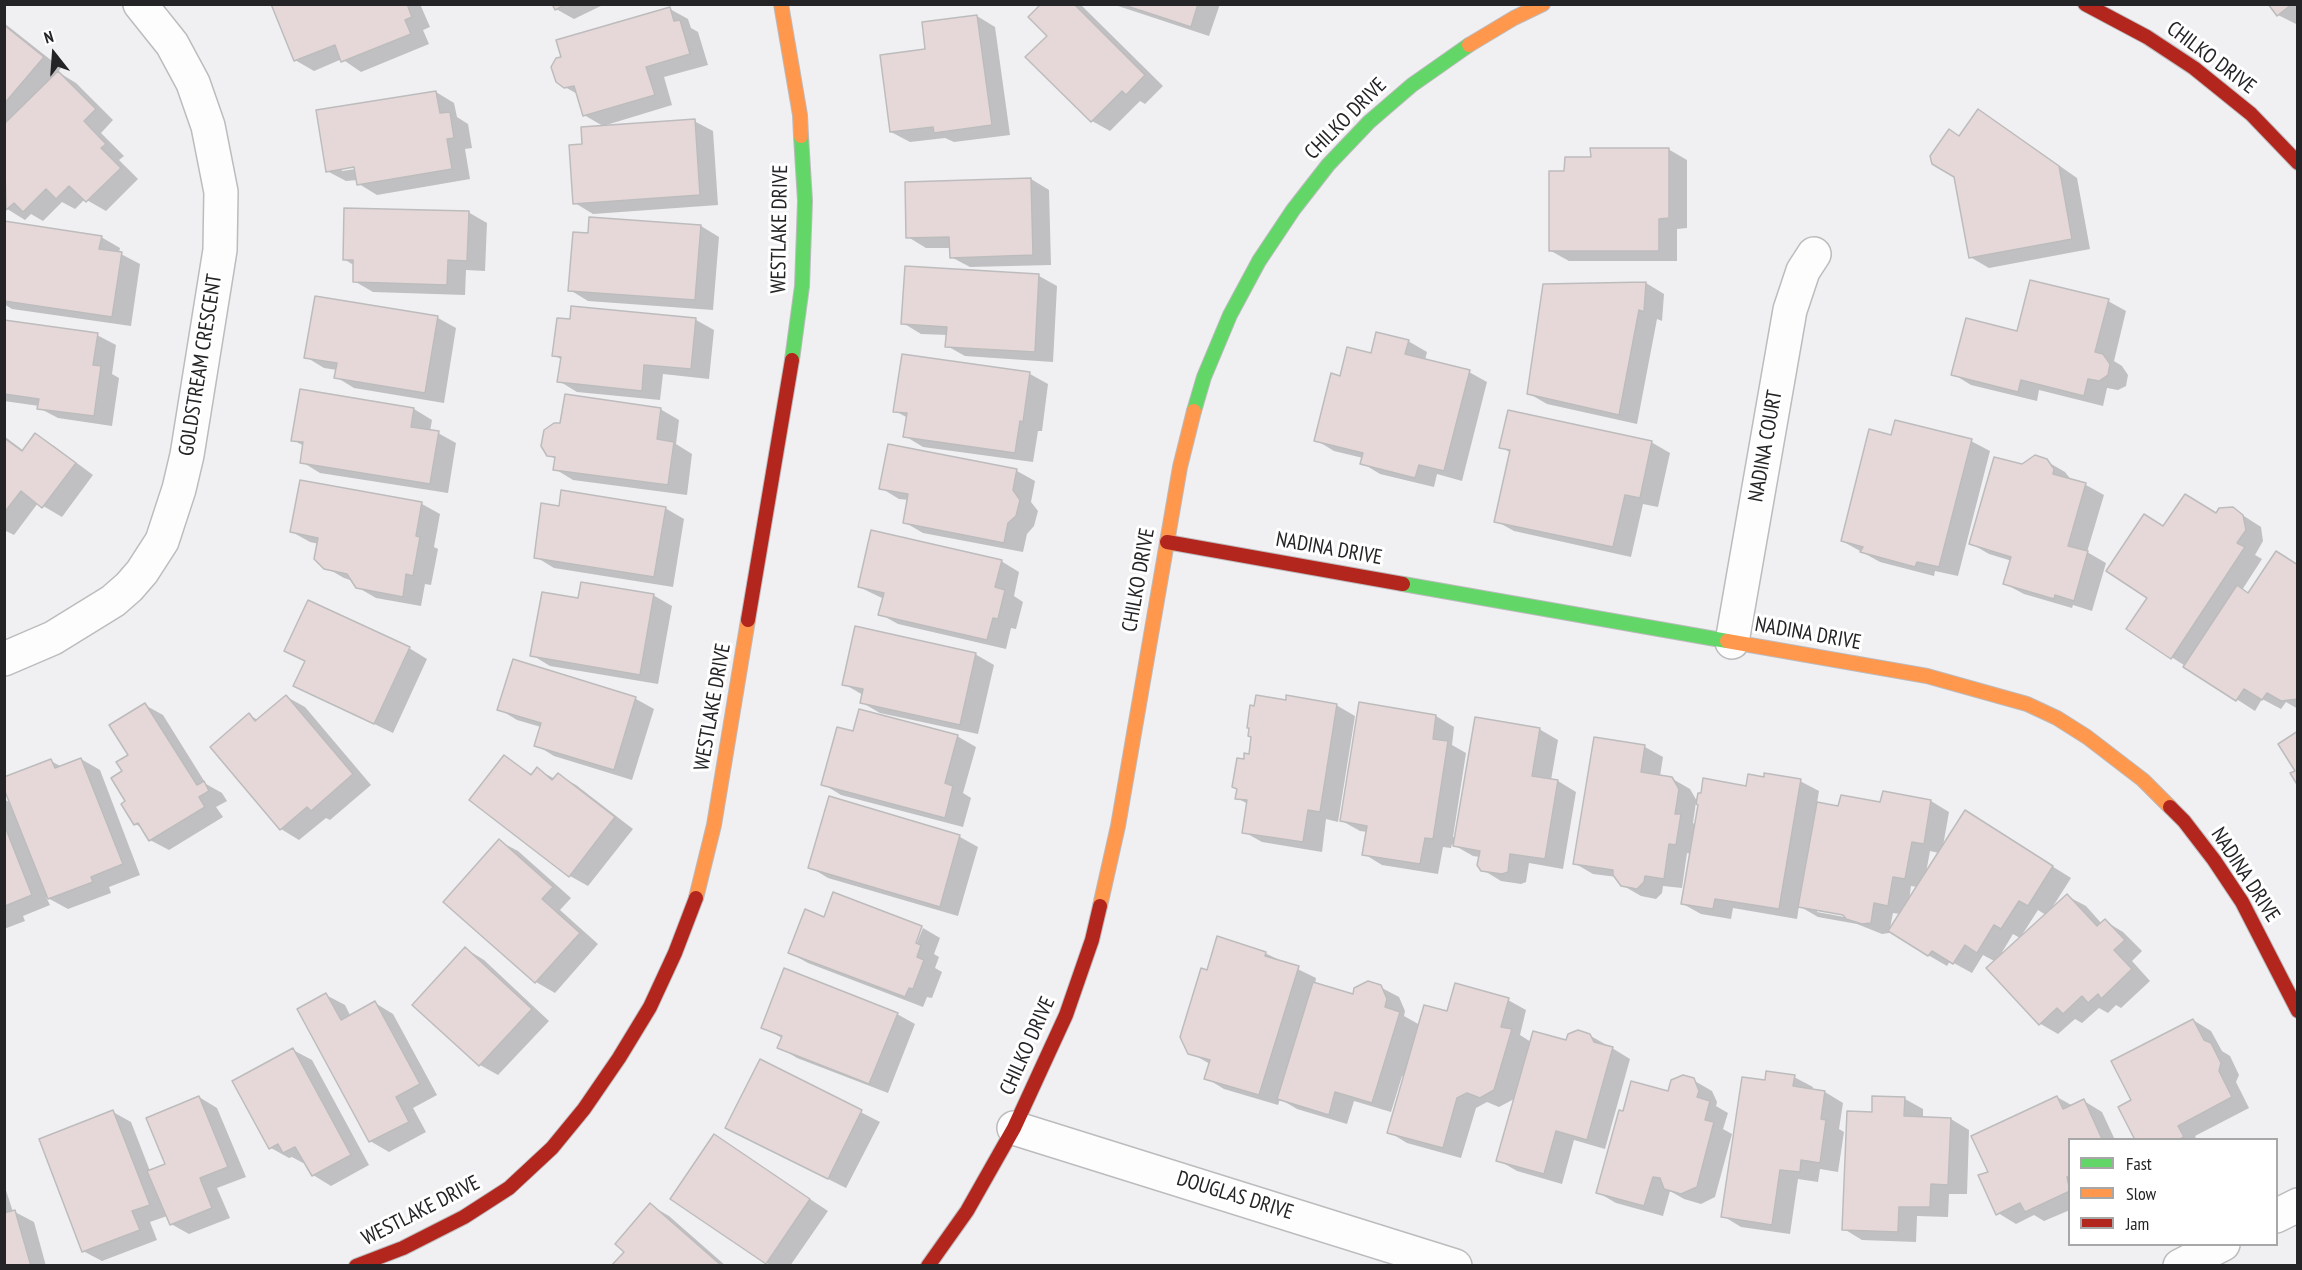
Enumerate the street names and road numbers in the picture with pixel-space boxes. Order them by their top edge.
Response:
street label: CHILKO DRIVE [2161,16,2261,100]
street label: CHILKO DRIVE [1300,73,1392,165]
street label: WESTLAKE DRIVE [766,164,794,294]
street label: GOLDSTREAM CRESCENT [174,272,228,458]
street label: NADINA COURT [1744,388,1788,504]
street label: CHILKO DRIVE [1117,526,1161,634]
street label: NADINA DRIVE [1274,527,1384,571]
street label: NADINA DRIVE [1753,612,1863,656]
street label: WESTLAKE DRIVE [689,641,737,773]
street label: NADINA DRIVE [2205,823,2285,927]
street label: CHILKO DRIVE [995,993,1061,1099]
street label: DOUGLAS DRIVE [1174,1166,1296,1226]
street label: WESTLAKE DRIVE [358,1171,484,1251]

